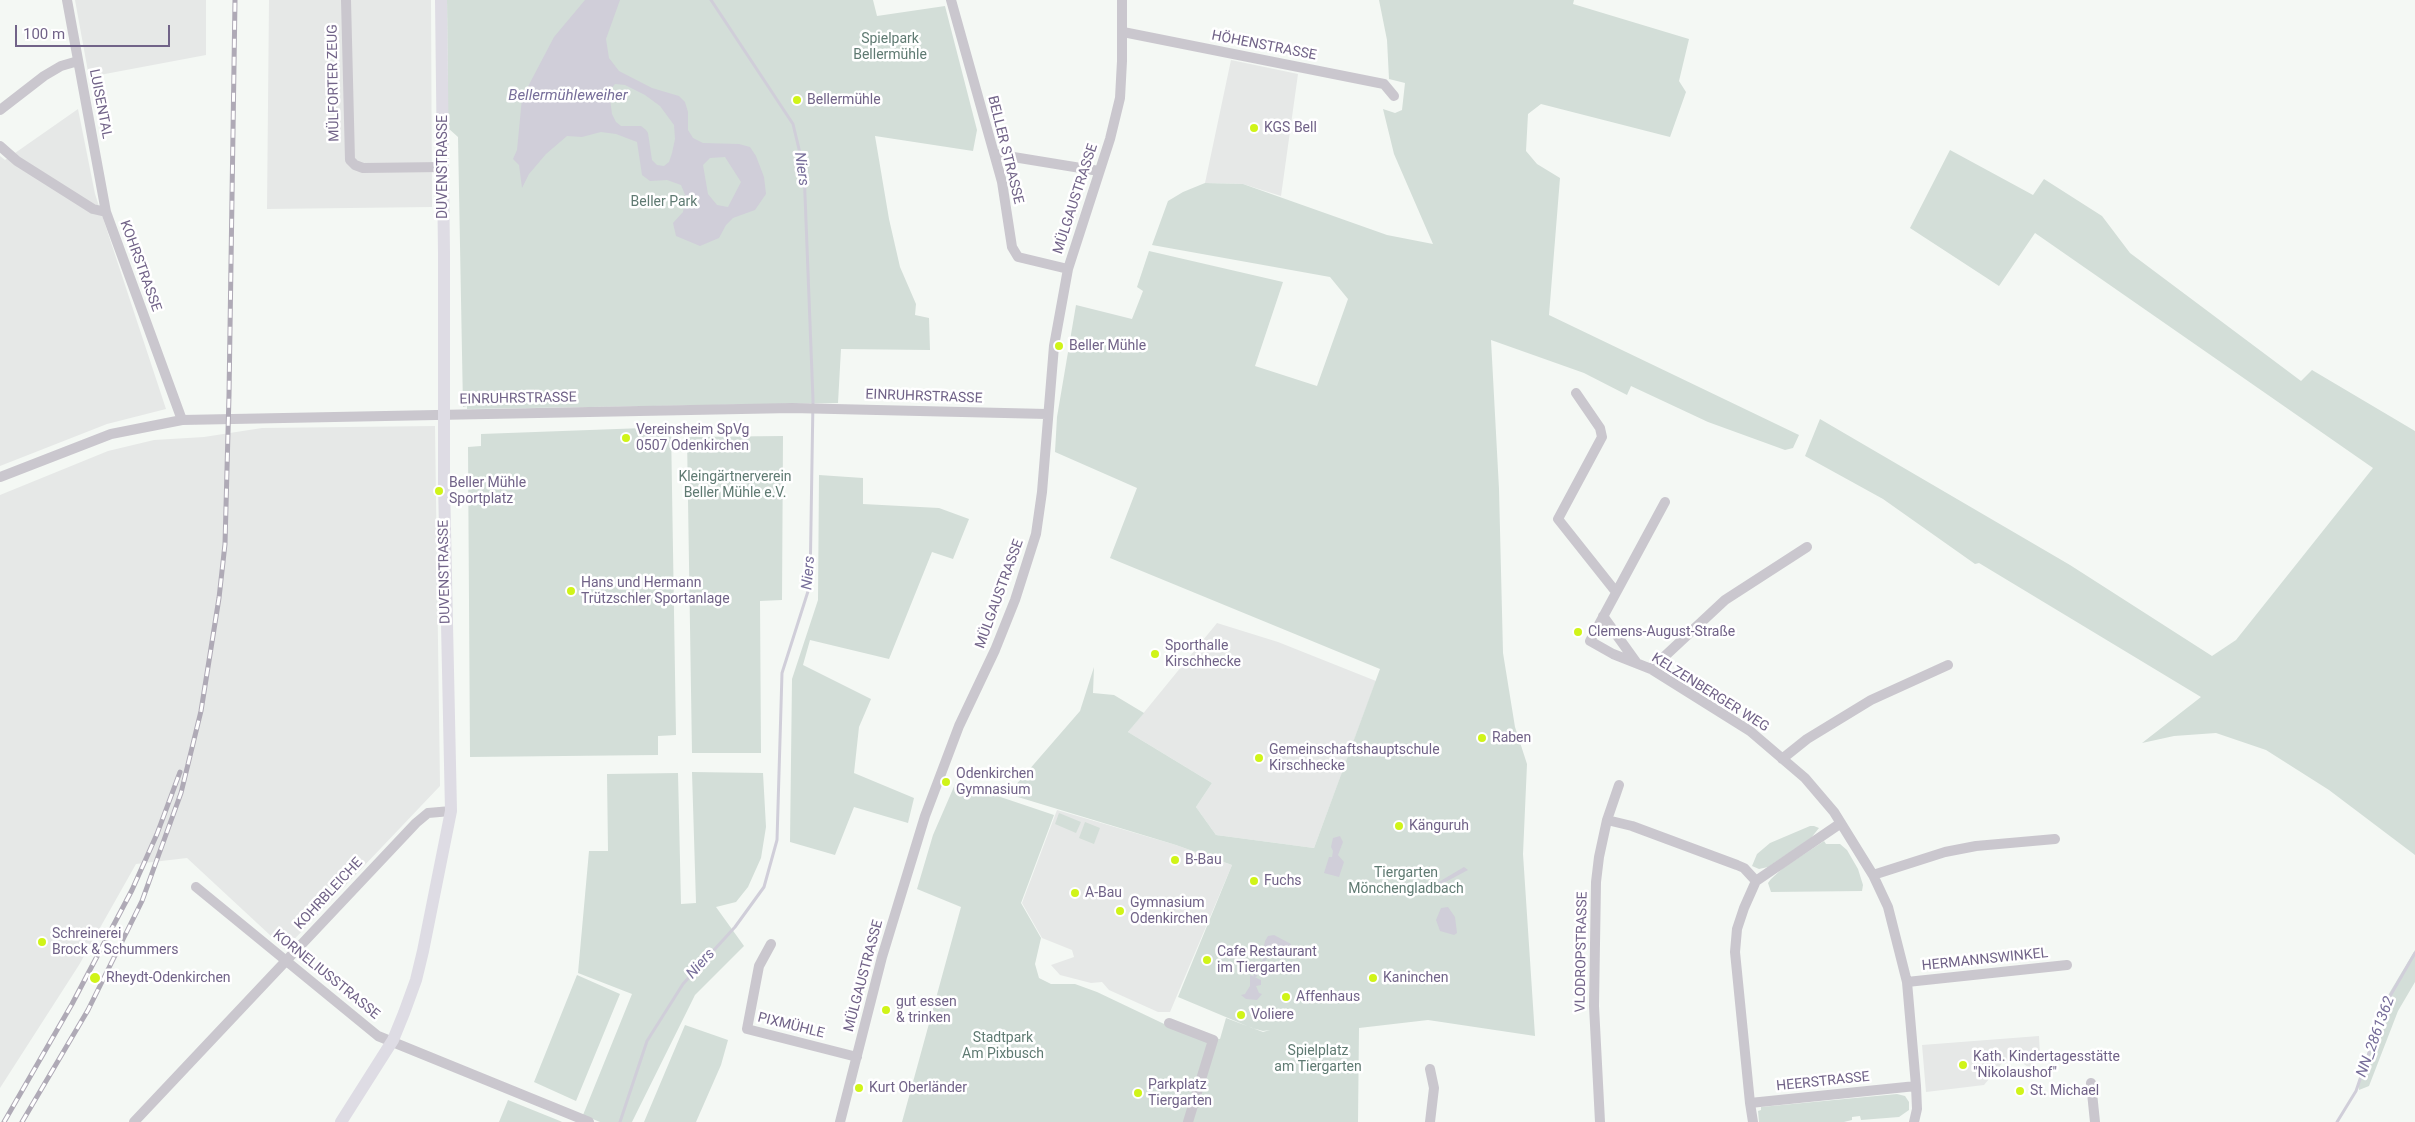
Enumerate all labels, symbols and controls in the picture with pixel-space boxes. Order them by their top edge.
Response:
scale bar [18,15,172,47]
street label: MÜLFORTER ZEUG [325,24,343,142]
text: 100 m [23,25,65,43]
street label: HÖHENSTRASSE [1210,28,1318,64]
park label: Spielpark Bellermühle [853,31,927,64]
street label: LUISENTAL [85,68,115,140]
water label: Bellermühleweiher [508,87,628,105]
place label: Bellermühle [807,92,881,108]
marker: Bellermühle [791,94,803,106]
street label: BELLER STRASSE [983,94,1027,206]
street label: DUVENSTRASSE [435,115,451,219]
place label: KGS Bell [1264,120,1317,136]
marker: KGS Bell [1248,122,1260,134]
street label: MÜLGAUSTRASSE [1050,142,1102,256]
water label: Niers [790,151,812,187]
park label: Beller Park [631,194,697,210]
street label: KOHRSTRASSE [116,218,164,314]
place label: Beller Mühle [1069,338,1146,354]
marker: Beller Mühle [1053,340,1065,352]
street label: EINRUHRSTRASSE [865,387,983,407]
street label: EINRUHRSTRASSE [459,390,577,408]
place label: Vereinsheim SpVg 0507 Odenkirchen [636,422,749,454]
marker: Vereinsheim SpVg 0507 Odenkirchen [620,432,632,444]
park label: Kleingärtnerverein Beller Mühle e.V. [678,469,792,502]
place label: Beller Mühle Sportplatz [449,475,526,508]
marker: Beller Mühle Sportplatz [433,485,445,497]
street label: DUVENSTRASSE [436,520,454,624]
street label: MÜLGAUSTRASSE [972,537,1028,651]
water label: Niers [799,555,819,591]
place label: Hans und Hermann Trützschler Sportanlage [581,575,730,608]
marker: Hans und Hermann Trützschler Sportanlage [565,585,577,597]
place label: Clemens-August-Straße [1588,624,1735,640]
marker: Clemens-August-Straße [1572,626,1584,638]
place label: Sporthalle Kirschhecke [1165,638,1241,670]
marker: Sporthalle Kirschhecke [1149,648,1161,660]
street label: KELZENBERGER WEG [1648,650,1772,736]
place label: Raben [1492,730,1531,746]
marker: Raben [1476,732,1488,744]
place label: Gemeinschaftshauptschule Kirschhecke [1269,742,1440,774]
marker: Gemeinschaftshauptschule Kirschhecke [1253,752,1265,764]
place label: Odenkirchen Gymnasium [956,766,1034,799]
marker: Odenkirchen Gymnasium [940,776,952,788]
place label: Känguruh [1409,818,1469,834]
marker: Känguruh [1393,820,1405,832]
place label: B-Bau [1185,852,1222,868]
marker: B-Bau [1169,854,1181,866]
street label: KOHRBLEICHE [292,855,366,933]
park label: Tiergarten Mönchengladbach [1348,865,1464,898]
place label: Fuchs [1264,873,1302,889]
marker: Fuchs [1248,875,1260,887]
place label: A-Bau [1085,885,1122,901]
marker: A-Bau [1069,887,1081,899]
street label: VLODROPSTRASSE [1573,891,1591,1013]
place label: Gymnasium Odenkirchen [1130,895,1208,928]
marker: Gymnasium Odenkirchen [1114,905,1126,917]
street label: MÜLGAUSTRASSE [841,918,887,1034]
place label: Schreinerei Brock & Schummers [52,926,178,959]
street label: KORNELIUSSTRASSE [269,927,383,1023]
marker: Schreinerei Brock & Schummers [36,936,48,948]
place label: Cafe Restaurant im Tiergarten [1217,944,1317,976]
water label: Niers [683,945,719,983]
street label: HERMANNSWINKEL [1921,945,2049,975]
marker: Cafe Restaurant im Tiergarten [1201,954,1213,966]
place label: Rheydt-Odenkirchen [106,970,231,986]
place label: Kaninchen [1383,970,1448,986]
marker: Rheydt-Odenkirchen [88,971,102,985]
marker: Kaninchen [1367,972,1379,984]
place label: Affenhaus [1296,989,1360,1005]
marker: Affenhaus [1280,991,1292,1003]
place label: gut essen & trinken [896,994,957,1026]
water label: NN_2861362 [2353,994,2399,1080]
marker: gut essen & trinken [880,1004,892,1016]
place label: Voliere [1251,1007,1294,1023]
marker: Voliere [1235,1009,1247,1021]
street label: PIXMÜHLE [756,1010,826,1042]
park label: Stadtpark Am Pixbusch [962,1030,1044,1062]
park label: Spielplatz am Tiergarten [1274,1043,1362,1076]
place label: Kath. Kindertagesstätte "Nikolaushof" [1973,1049,2120,1082]
marker: Kath. Kindertagesstätte "Nikolaushof" [1957,1059,1969,1071]
street label: HEERSTRASSE [1776,1069,1870,1095]
place label: Parkplatz Tiergarten [1148,1077,1212,1110]
place label: Kurt Oberländer [869,1080,967,1096]
marker: Kurt Oberländer [853,1082,865,1094]
place label: St. Michael [2030,1083,2099,1099]
marker: St. Michael [2014,1085,2026,1097]
marker: Parkplatz Tiergarten [1132,1087,1144,1099]

